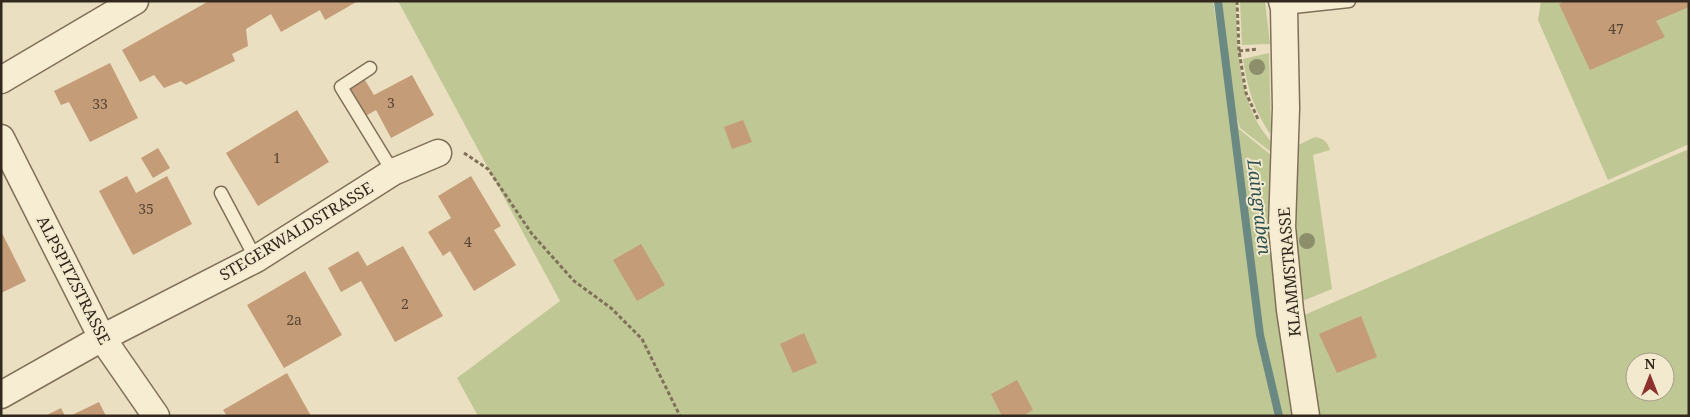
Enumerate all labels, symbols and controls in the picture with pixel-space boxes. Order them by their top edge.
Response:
house number: 47 [1608,19,1624,38]
house number: 3 [387,93,395,112]
house number: 33 [92,94,108,113]
house number: 1 [273,148,281,167]
water label: Laingraben [1242,157,1278,256]
street label: STEGERWALDSTRASSE [215,176,377,286]
house number: 35 [138,199,154,218]
street label: KLAMMSTRASSE [1272,206,1306,338]
street label: ALPSPITZSTRASSE [32,212,116,348]
house number: 4 [464,232,472,251]
house number: 2 [401,294,409,313]
house number: 2a [286,310,302,329]
north arrow [1625,352,1675,402]
text: N [1644,354,1656,373]

